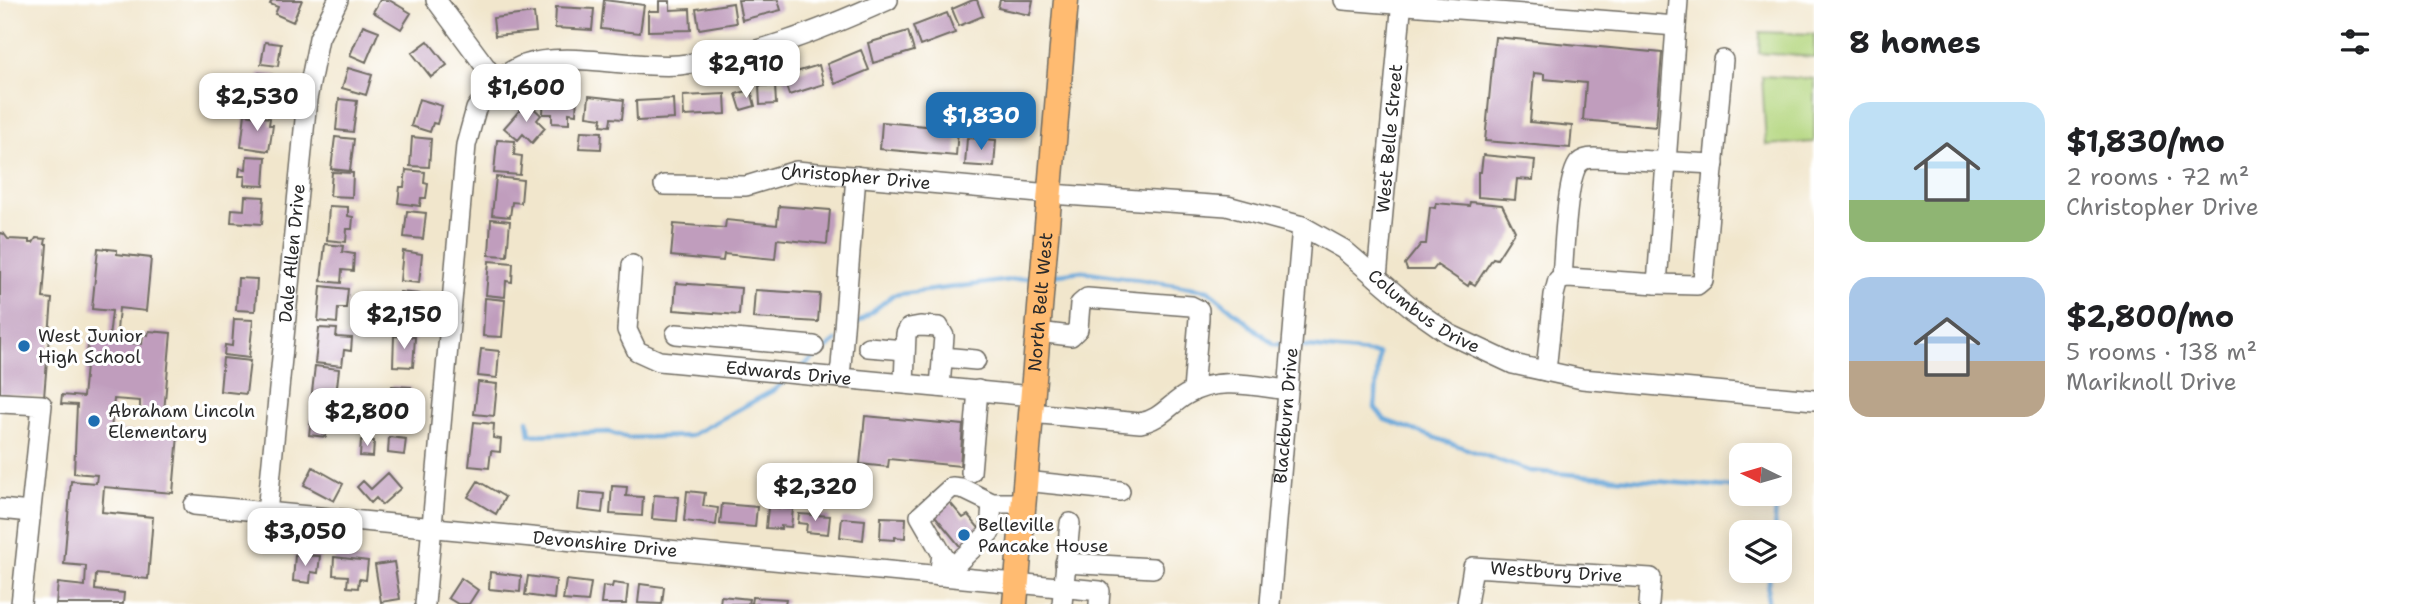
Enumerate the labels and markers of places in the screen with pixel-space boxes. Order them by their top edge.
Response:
pin: $2,910 [689,41,803,100]
pin: $1,600 [469,64,583,124]
pin: $2,530 [200,74,314,133]
pin: $1,830 [924,92,1038,152]
pin: $2,150 [347,292,461,351]
place label: West Junior High School [38,324,143,369]
marker: West Junior High School [16,338,32,354]
pin: $2,800 [310,388,424,448]
place label: Abraham Lincoln Elementary [108,399,255,444]
marker: Abraham Lincoln Elementary [86,413,102,429]
pin: $2,320 [758,463,872,523]
pin: $3,050 [248,508,362,568]
place label: Belleville Pancake House [978,513,1109,558]
marker: Belleville Pancake House [956,527,972,543]

